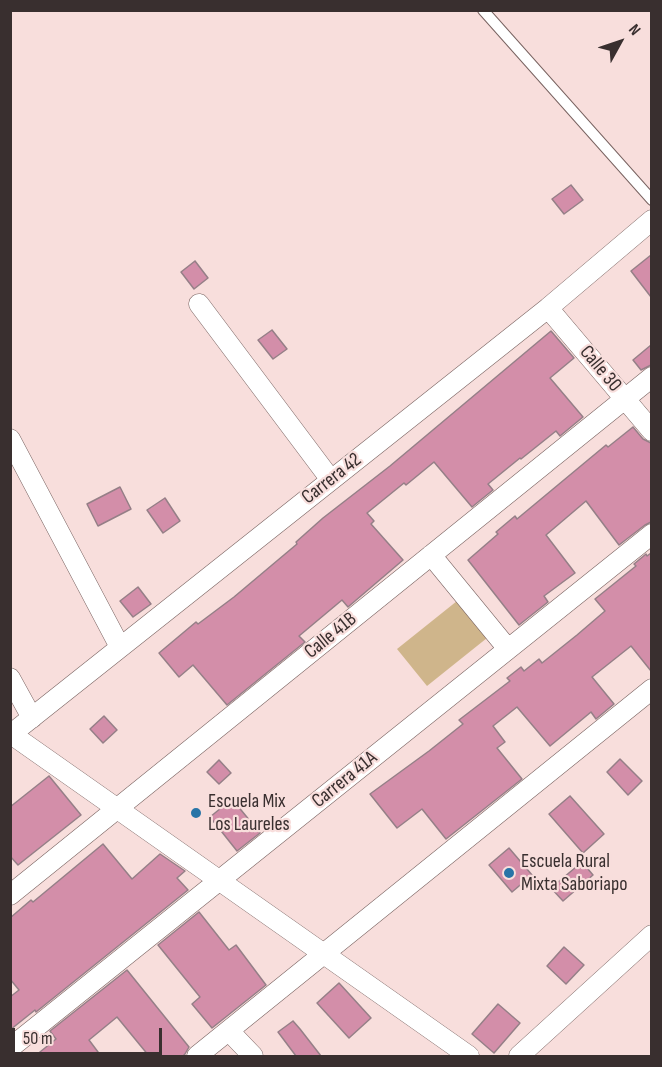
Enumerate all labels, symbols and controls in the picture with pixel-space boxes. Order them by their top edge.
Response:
north arrow [590,12,650,72]
text: N [624,21,644,39]
street label: Calle 30 [574,341,626,397]
street label: Carrera 42 [297,448,367,510]
street label: Calle 41B [300,608,362,664]
street label: Carrera 41A [308,747,382,813]
place label: Escuela Mix Los Laureles [208,790,290,837]
marker: Escuela Mix Los Laureles [189,806,203,820]
place label: Escuela Rural Mixta Saboriapo [521,850,627,897]
marker: Escuela Rural Mixta Saboriapo [502,866,516,880]
scale bar [15,1016,165,1054]
text: 50 m [23,1028,53,1049]

